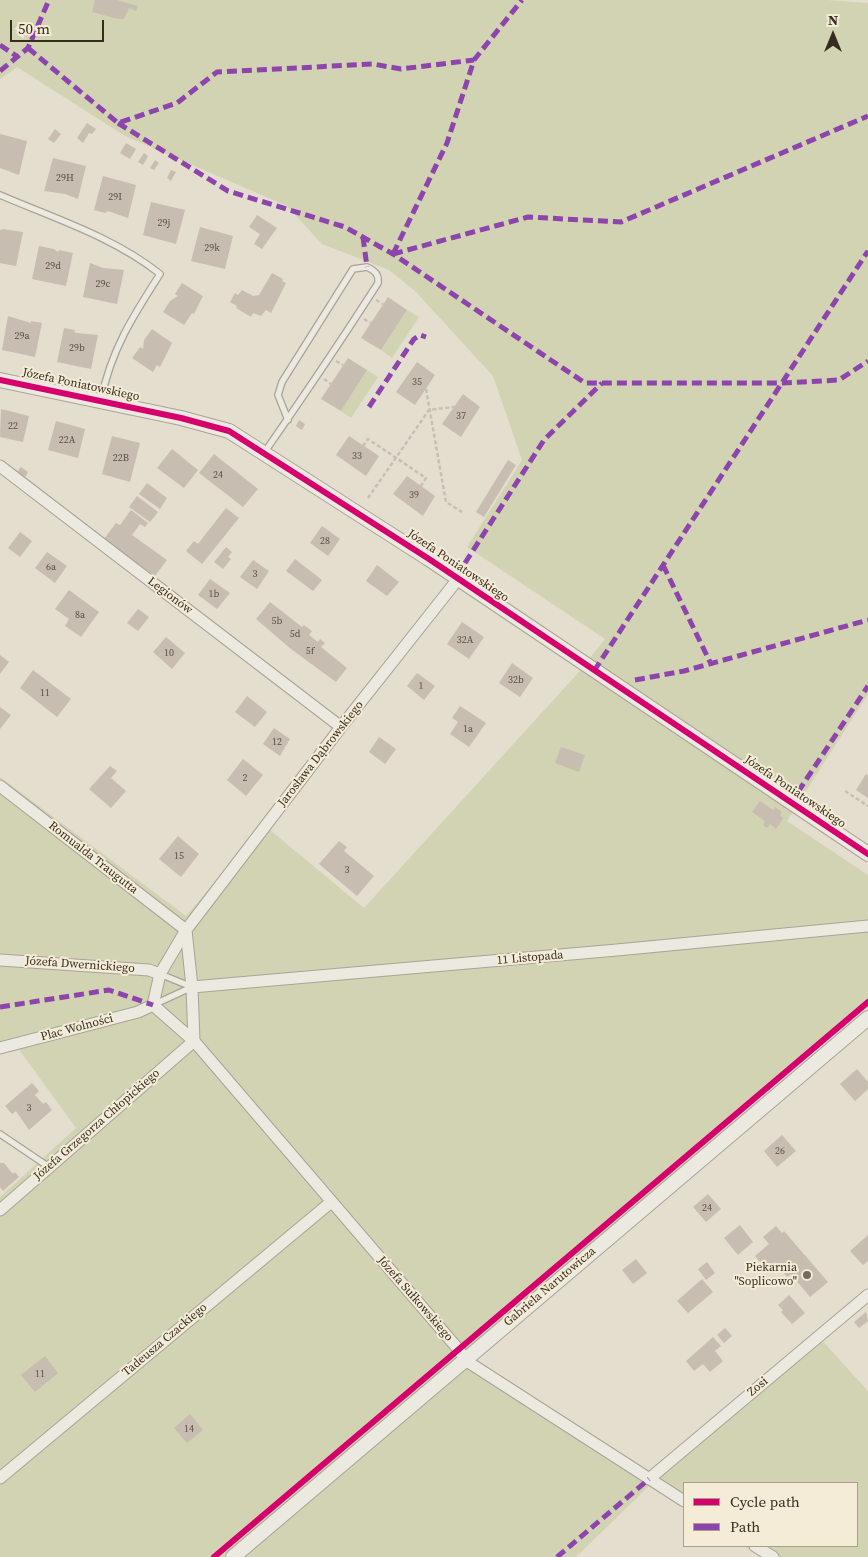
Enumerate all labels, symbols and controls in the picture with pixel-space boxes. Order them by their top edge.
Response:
scale bar [12,10,106,42]
north arrow [808,10,858,60]
text: N [828,10,838,30]
text: 50 m [18,18,50,39]
house number: 29H [56,172,74,184]
house number: 29I [108,191,122,203]
house number: 29j [158,217,170,229]
house number: 29k [204,242,220,254]
house number: 29d [45,260,61,272]
house number: 29c [96,278,110,290]
house number: 29a [14,330,30,342]
house number: 29b [69,342,85,354]
street label: Józefa Poniatowskiego [21,366,141,404]
house number: 35 [412,376,422,388]
house number: 37 [456,410,466,422]
house number: 22 [8,420,18,432]
house number: 22A [59,434,75,446]
house number: 33 [352,450,362,462]
house number: 22B [113,452,129,464]
house number: 24 [213,469,223,481]
house number: 39 [409,489,419,501]
street label: Józefa Poniatowskiego [404,527,512,605]
house number: 28 [320,535,330,547]
house number: 6a [46,561,56,573]
house number: 3 [253,568,257,580]
street label: Legionów [145,574,195,618]
house number: 1b [209,588,219,600]
house number: 8a [75,609,85,621]
house number: 5b [272,615,282,627]
house number: 5d [290,628,300,640]
house number: 32A [457,634,473,646]
house number: 5f [306,645,314,657]
house number: 10 [164,647,174,659]
house number: 32b [508,674,524,686]
house number: 1 [419,680,423,692]
house number: 11 [40,687,50,699]
street label: Jarosława Dąbrowskiego [275,698,367,810]
house number: 1a [463,723,473,735]
house number: 12 [272,736,282,748]
street label: Józefa Poniatowskiego [741,753,849,831]
house number: 2 [243,772,247,784]
street label: Romualda Traugutta [45,819,141,897]
house number: 15 [174,850,184,862]
house number: 3 [345,864,349,876]
street label: 11 Listopada [496,948,564,968]
street label: Józefa Dwernickiego [25,954,135,976]
street label: Plac Wolności [39,1011,115,1045]
street label: Józefa Grzegorza Chłopickiego [31,1066,163,1184]
house number: 3 [27,1102,31,1114]
house number: 26 [775,1145,785,1157]
house number: 24 [702,1202,712,1214]
street label: Gabriela Narutowicza [501,1244,599,1330]
street label: Józefa Sułkowskiego [374,1254,456,1344]
place label: Piekarnia "Soplicowo" [734,1261,797,1289]
marker: Piekarnia "Soplicowo" [801,1269,813,1281]
street label: Tadeusza Czackiego [120,1300,210,1380]
house number: 11 [35,1368,45,1380]
street label: Zosi [745,1374,771,1400]
house number: 14 [184,1423,194,1435]
legend [683,1482,858,1547]
text: Cycle path [730,1491,800,1512]
text: Path [730,1516,760,1537]

